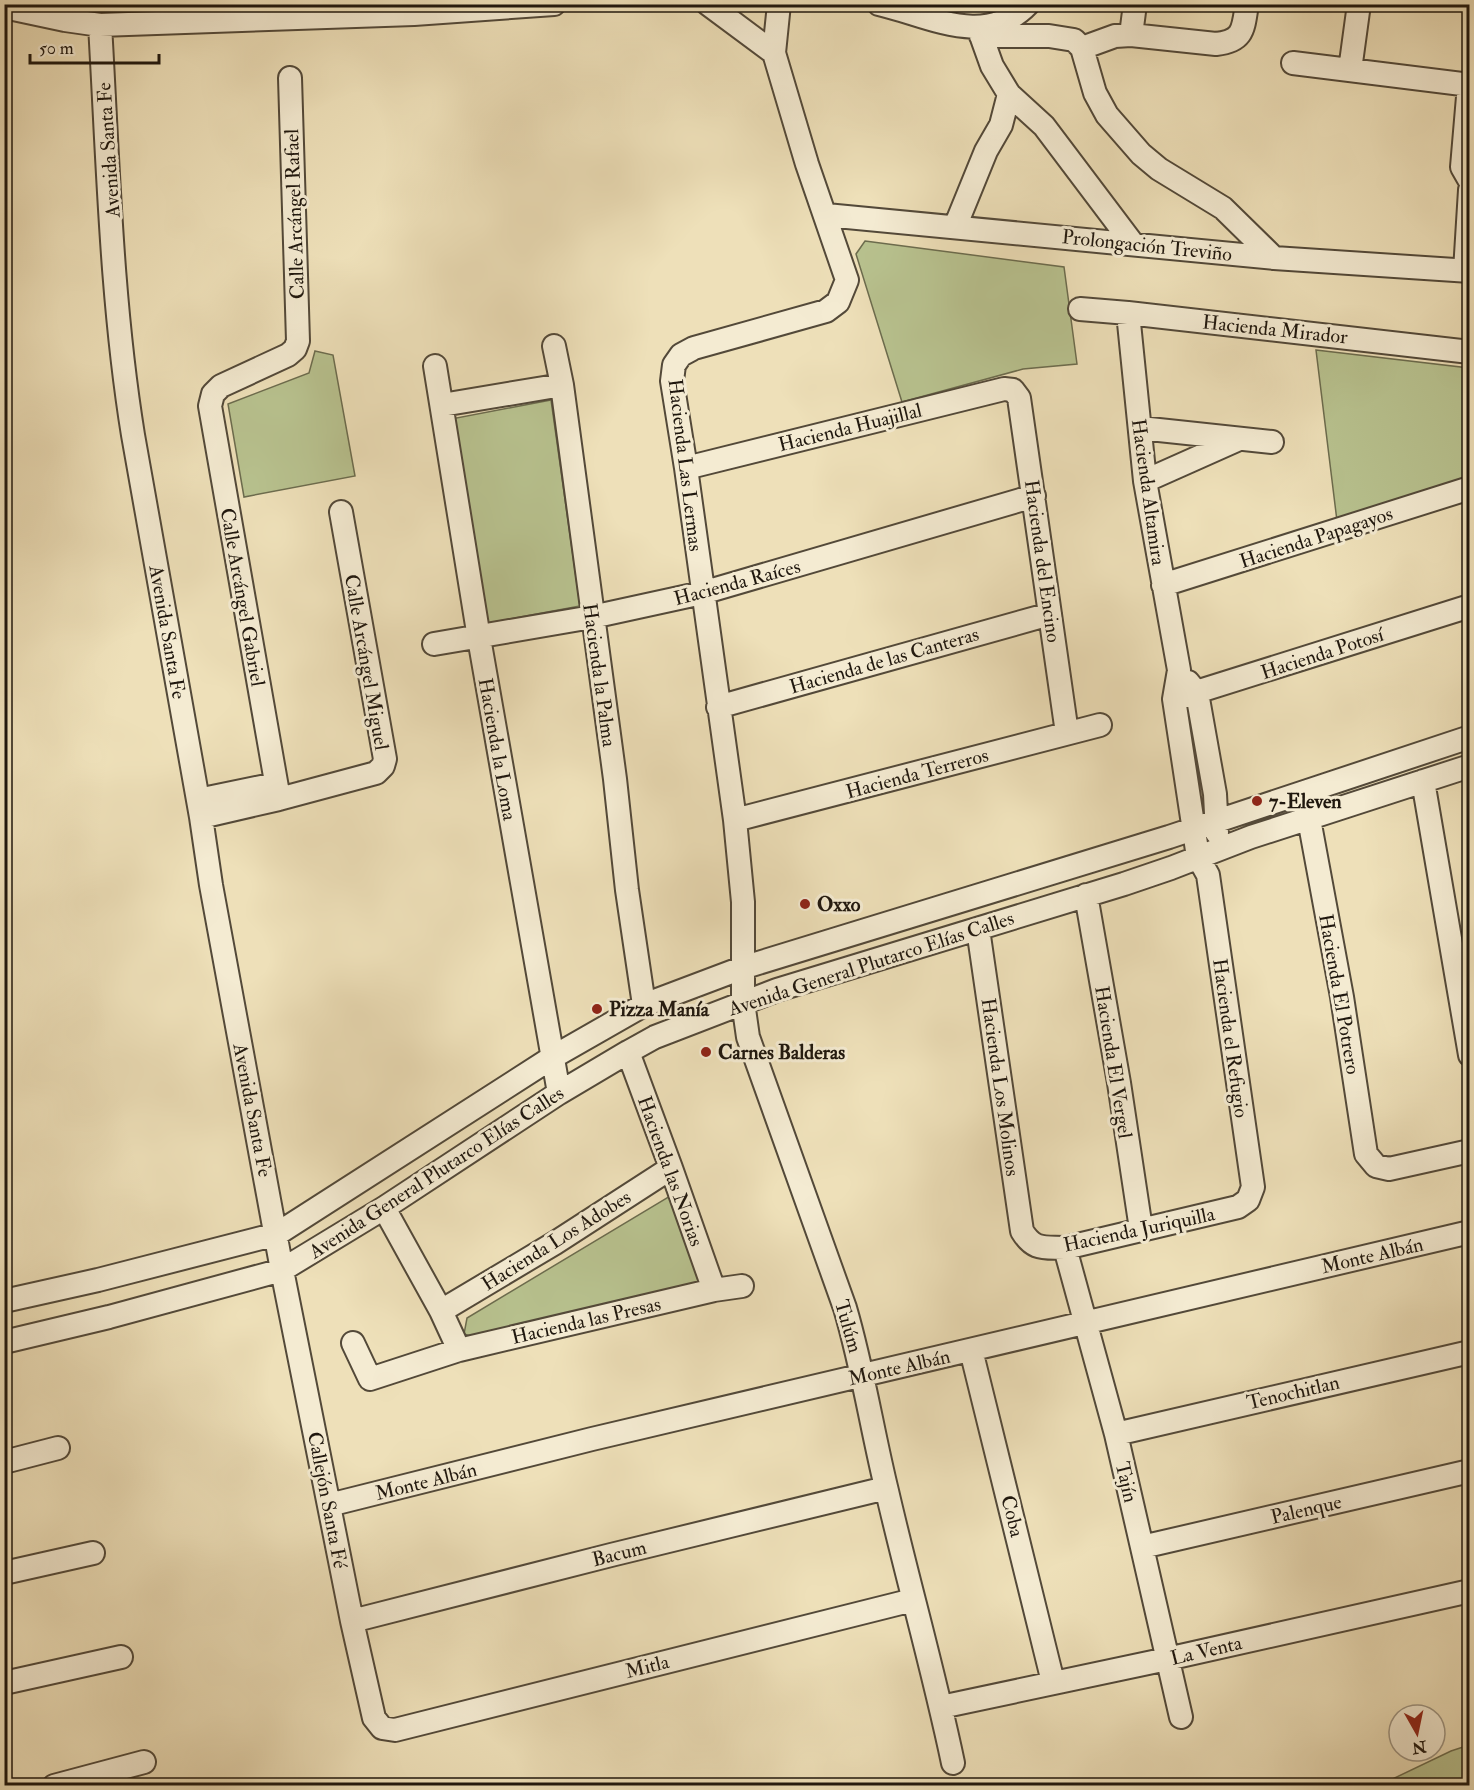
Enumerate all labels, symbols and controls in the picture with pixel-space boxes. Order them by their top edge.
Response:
scale bar [30,27,159,65]
text: 50 m [39,37,74,60]
street label: Avenida Santa Fe [91,81,126,220]
street label: Calle Arcángel Rafael [279,128,310,300]
street label: Prolongación Treviño [1061,224,1233,267]
street label: Hacienda Mirador [1201,309,1349,350]
street label: Hacienda Las Lermas [663,377,708,553]
street label: Hacienda Huajillal [776,398,925,457]
street label: Hacienda Altamira [1126,417,1171,568]
street label: Hacienda del Encino [1019,478,1066,644]
street label: Hacienda Papagayos [1236,501,1396,575]
street label: Calle Arcángel Gabriel [215,506,271,688]
street label: Hacienda Raíces [671,554,803,611]
street label: Avenida Santa Fe [143,562,192,701]
street label: Calle Arcángel Miguel [339,572,394,752]
street label: Hacienda la Palma [577,602,622,749]
street label: Hacienda de las Canteras [786,621,982,700]
street label: Hacienda Potosí [1258,621,1388,685]
street label: Hacienda la Loma [473,676,522,823]
street label: Hacienda Terreros [843,742,991,805]
place label: 7-Eleven [1269,789,1342,814]
marker: 7-Eleven [1250,794,1264,808]
place label: Oxxo [817,892,861,917]
marker: Oxxo [798,897,812,911]
street label: Avenida General Plutarco Elías Calles [724,905,1017,1022]
street label: Hacienda El Potrero [1313,912,1366,1076]
street label: Hacienda el Refugio [1207,957,1254,1119]
street label: Hacienda El Vergel [1089,984,1138,1140]
street label: Hacienda Los Molinos [976,996,1025,1178]
place label: Pizza Manía [609,997,710,1022]
marker: Pizza Manía [590,1002,604,1016]
street label: Avenida Santa Fe [227,1040,278,1179]
place label: Carnes Balderas [718,1040,845,1065]
marker: Carnes Balderas [699,1045,713,1059]
street label: Avenida General Plutarco Elías Calles [303,1080,569,1265]
street label: Hacienda las Norias [632,1093,709,1250]
street label: Hacienda Los Adobes [477,1184,636,1296]
street label: Hacienda Juriquilla [1061,1201,1218,1258]
street label: Monte Albán [1319,1232,1426,1279]
street label: Hacienda las Presas [509,1291,663,1350]
street label: Tulúm [829,1297,868,1356]
street label: Monte Albán [846,1344,953,1391]
street label: Tenochitlan [1244,1370,1342,1415]
street label: Callejón Santa Fé [302,1429,353,1571]
street label: Monte Albán [373,1457,480,1506]
street label: Tajín [1110,1459,1143,1505]
street label: Palenque [1268,1489,1344,1530]
street label: Coba [995,1493,1030,1540]
street label: Bacum [589,1535,649,1572]
street label: La Venta [1168,1630,1245,1671]
street label: Mitla [623,1649,672,1684]
north arrow [1387,1703,1447,1763]
text: N [1410,1736,1429,1758]

